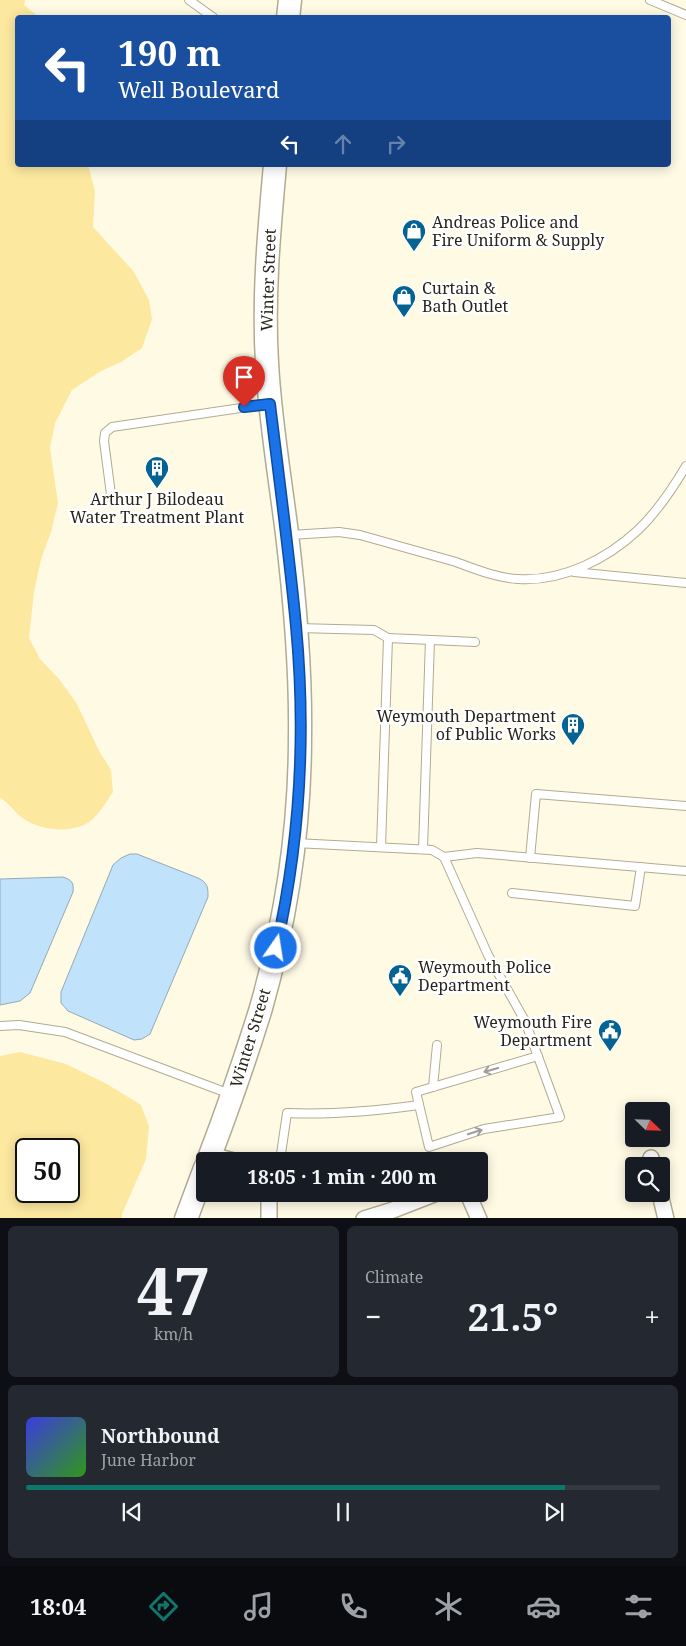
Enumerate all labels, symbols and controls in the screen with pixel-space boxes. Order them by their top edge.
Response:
text: 190 m [118,29,221,76]
icon: left [35,35,100,100]
text: Well Boulevard [118,74,279,104]
icon: left [276,130,304,158]
icon: ahead [329,130,357,158]
icon: right [382,130,410,158]
place label: Andreas Police and Fire Uniform & Supply [432,211,605,251]
shop icon: Andreas Police and Fire Uniform & Supply [401,218,427,252]
street label: Winter Street [255,228,281,332]
place label: Curtain & Bath Outlet [422,277,509,317]
shop icon: Curtain & Bath Outlet [391,284,417,318]
pin [223,356,265,407]
icon: arrive [230,363,258,391]
building icon: Arthur J Bilodeau Water Treatment Plant [144,455,170,489]
place label: Arthur J Bilodeau Water Treatment Plant [70,488,245,528]
place label: Weymouth Department of Public Works [376,705,556,745]
building icon: Weymouth Department of Public Works [560,712,586,746]
position arrow [249,921,301,973]
place label: Weymouth Police Department [418,956,551,996]
public building icon: Weymouth Police Department [387,963,413,997]
street label: Winter Street [224,985,276,1090]
place label: Weymouth Fire Department [473,1011,592,1051]
public building icon: Weymouth Fire Department [597,1018,623,1052]
one-way arrow [484,1065,500,1075]
north arrow [625,1102,670,1148]
map controls [625,1102,670,1202]
one-way arrow [467,1127,483,1136]
speed limit sign: 50 [15,1138,80,1203]
button: search [625,1157,670,1202]
text: 18:05 · 1 min · 200 m [247,1164,437,1190]
text: 47 [137,1246,210,1334]
text: Climate [365,1266,423,1288]
text: 21.5° [467,1290,558,1342]
text: − [365,1297,381,1335]
text: + [644,1297,660,1335]
text: km/h [154,1323,193,1345]
text: Northbound [101,1423,220,1449]
text: June Harbor [101,1449,196,1471]
icon: previous [118,1498,146,1526]
icon: pause [329,1498,357,1526]
icon: next [540,1498,568,1526]
icon: directions [146,1589,181,1624]
icon: music [241,1589,276,1624]
icon: phone [336,1589,371,1624]
icon: climate [431,1589,466,1624]
icon: car [526,1589,561,1624]
icon: filters [621,1589,656,1624]
text: 18:04 [30,1591,86,1621]

